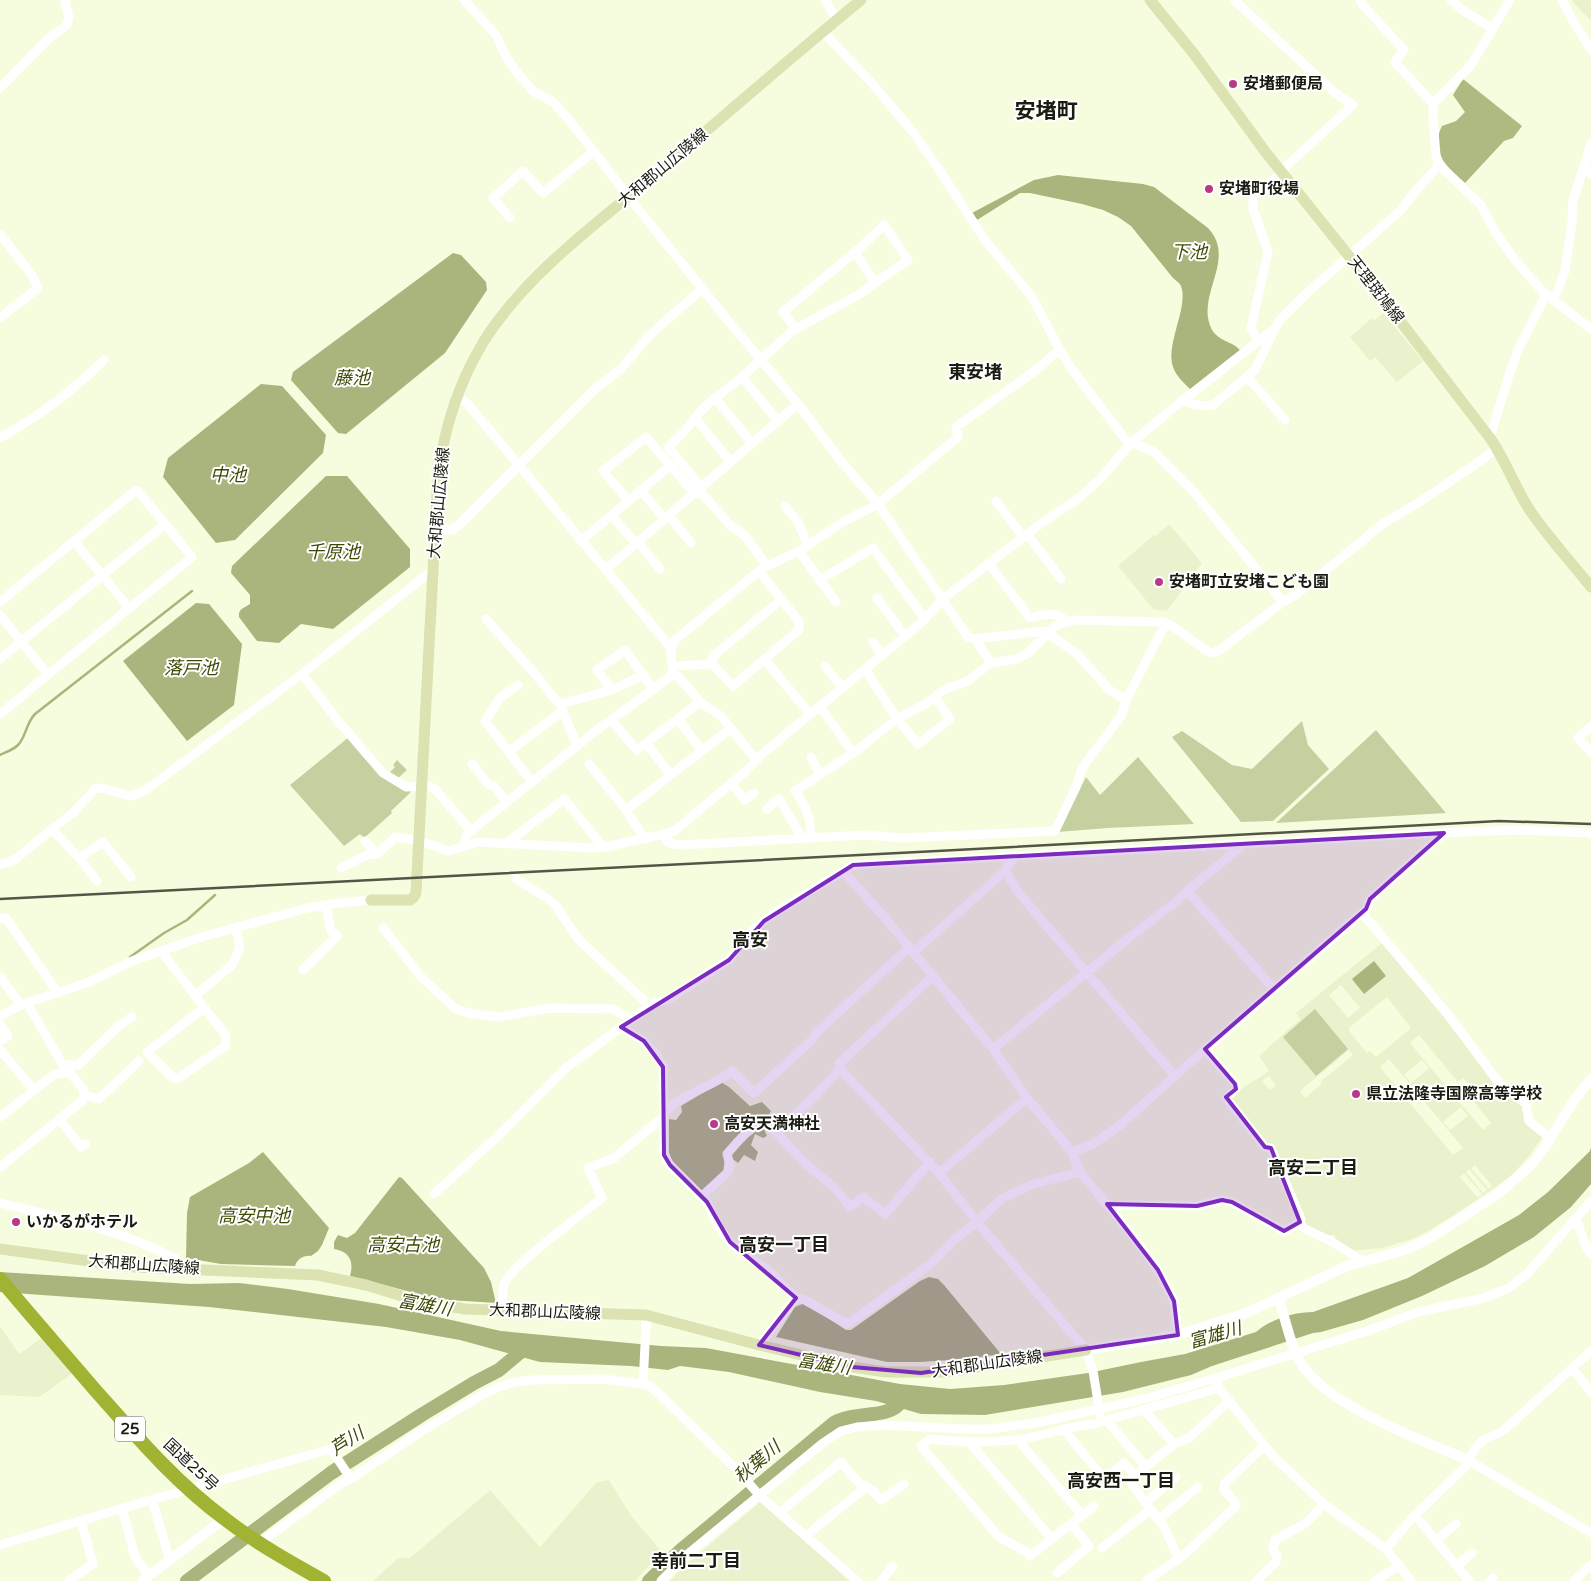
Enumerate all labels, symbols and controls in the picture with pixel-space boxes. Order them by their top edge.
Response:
place label: 安堵郵便局 [1243,74,1323,94]
marker: 安堵郵便局 [1227,78,1239,90]
district label: 安堵町 [1015,99,1078,124]
street label: 大和郡山広陵線 [614,124,712,212]
place label: 安堵町役場 [1219,179,1299,199]
marker: 安堵町役場 [1203,183,1215,195]
water label: 下池 [1171,241,1209,263]
street label: 天理斑鳩線 [1343,252,1409,328]
district label: 東安堵 [948,361,1002,383]
water label: 藤池 [334,367,372,389]
street label: 大和郡山広陵線 [424,446,454,560]
water label: 中池 [210,464,248,486]
water label: 千原池 [306,541,362,563]
place label: 安堵町立安堵こども園 [1169,572,1329,592]
marker: 安堵町立安堵こども園 [1153,576,1165,588]
water label: 落戸池 [164,657,220,679]
district label: 高安 [732,929,768,951]
place label: 県立法隆寺国際高等学校 [1366,1084,1542,1104]
marker: 県立法隆寺国際高等学校 [1350,1088,1362,1100]
place label: 高安天満神社 [724,1114,820,1134]
marker: 高安天満神社 [708,1118,720,1130]
district label: 高安二丁目 [1268,1157,1358,1179]
water label: 高安中池 [218,1205,292,1227]
place label: いかるがホテル [26,1212,138,1232]
marker: いかるがホテル [10,1216,22,1228]
water label: 高安古池 [367,1234,441,1256]
district label: 高安一丁目 [739,1234,829,1256]
street label: 大和郡山広陵線 [87,1251,201,1279]
water label: 富雄川 [397,1289,455,1321]
street label: 大和郡山広陵線 [489,1300,601,1324]
water label: 富雄川 [1186,1316,1246,1353]
street label: 大和郡山広陵線 [930,1346,1044,1382]
water label: 富雄川 [796,1349,854,1379]
road number: 25 [115,1416,145,1442]
water label: 芦川 [326,1421,370,1460]
street label: 国道25号 [159,1434,223,1496]
water label: 秋葉川 [729,1435,786,1488]
district label: 高安西一丁目 [1067,1470,1175,1492]
district label: 幸前二丁目 [651,1550,741,1572]

